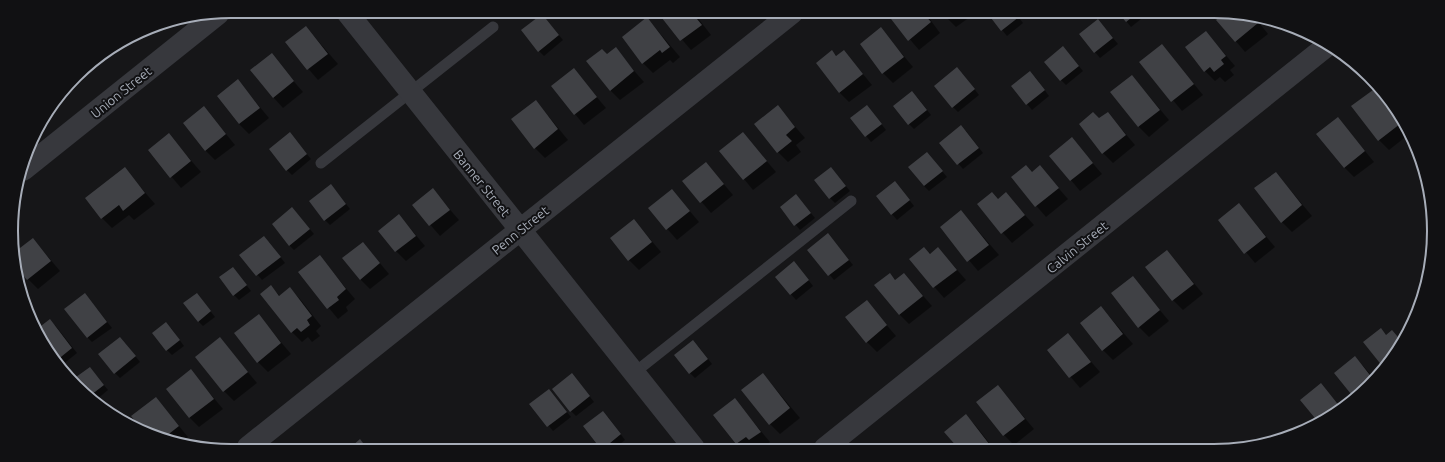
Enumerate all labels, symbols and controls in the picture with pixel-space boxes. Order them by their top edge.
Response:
street label: Union Street [88,63,154,121]
street label: Banner Street [451,147,513,219]
street label: Penn Street [489,203,551,257]
street label: Calvin Street [1044,218,1110,276]

